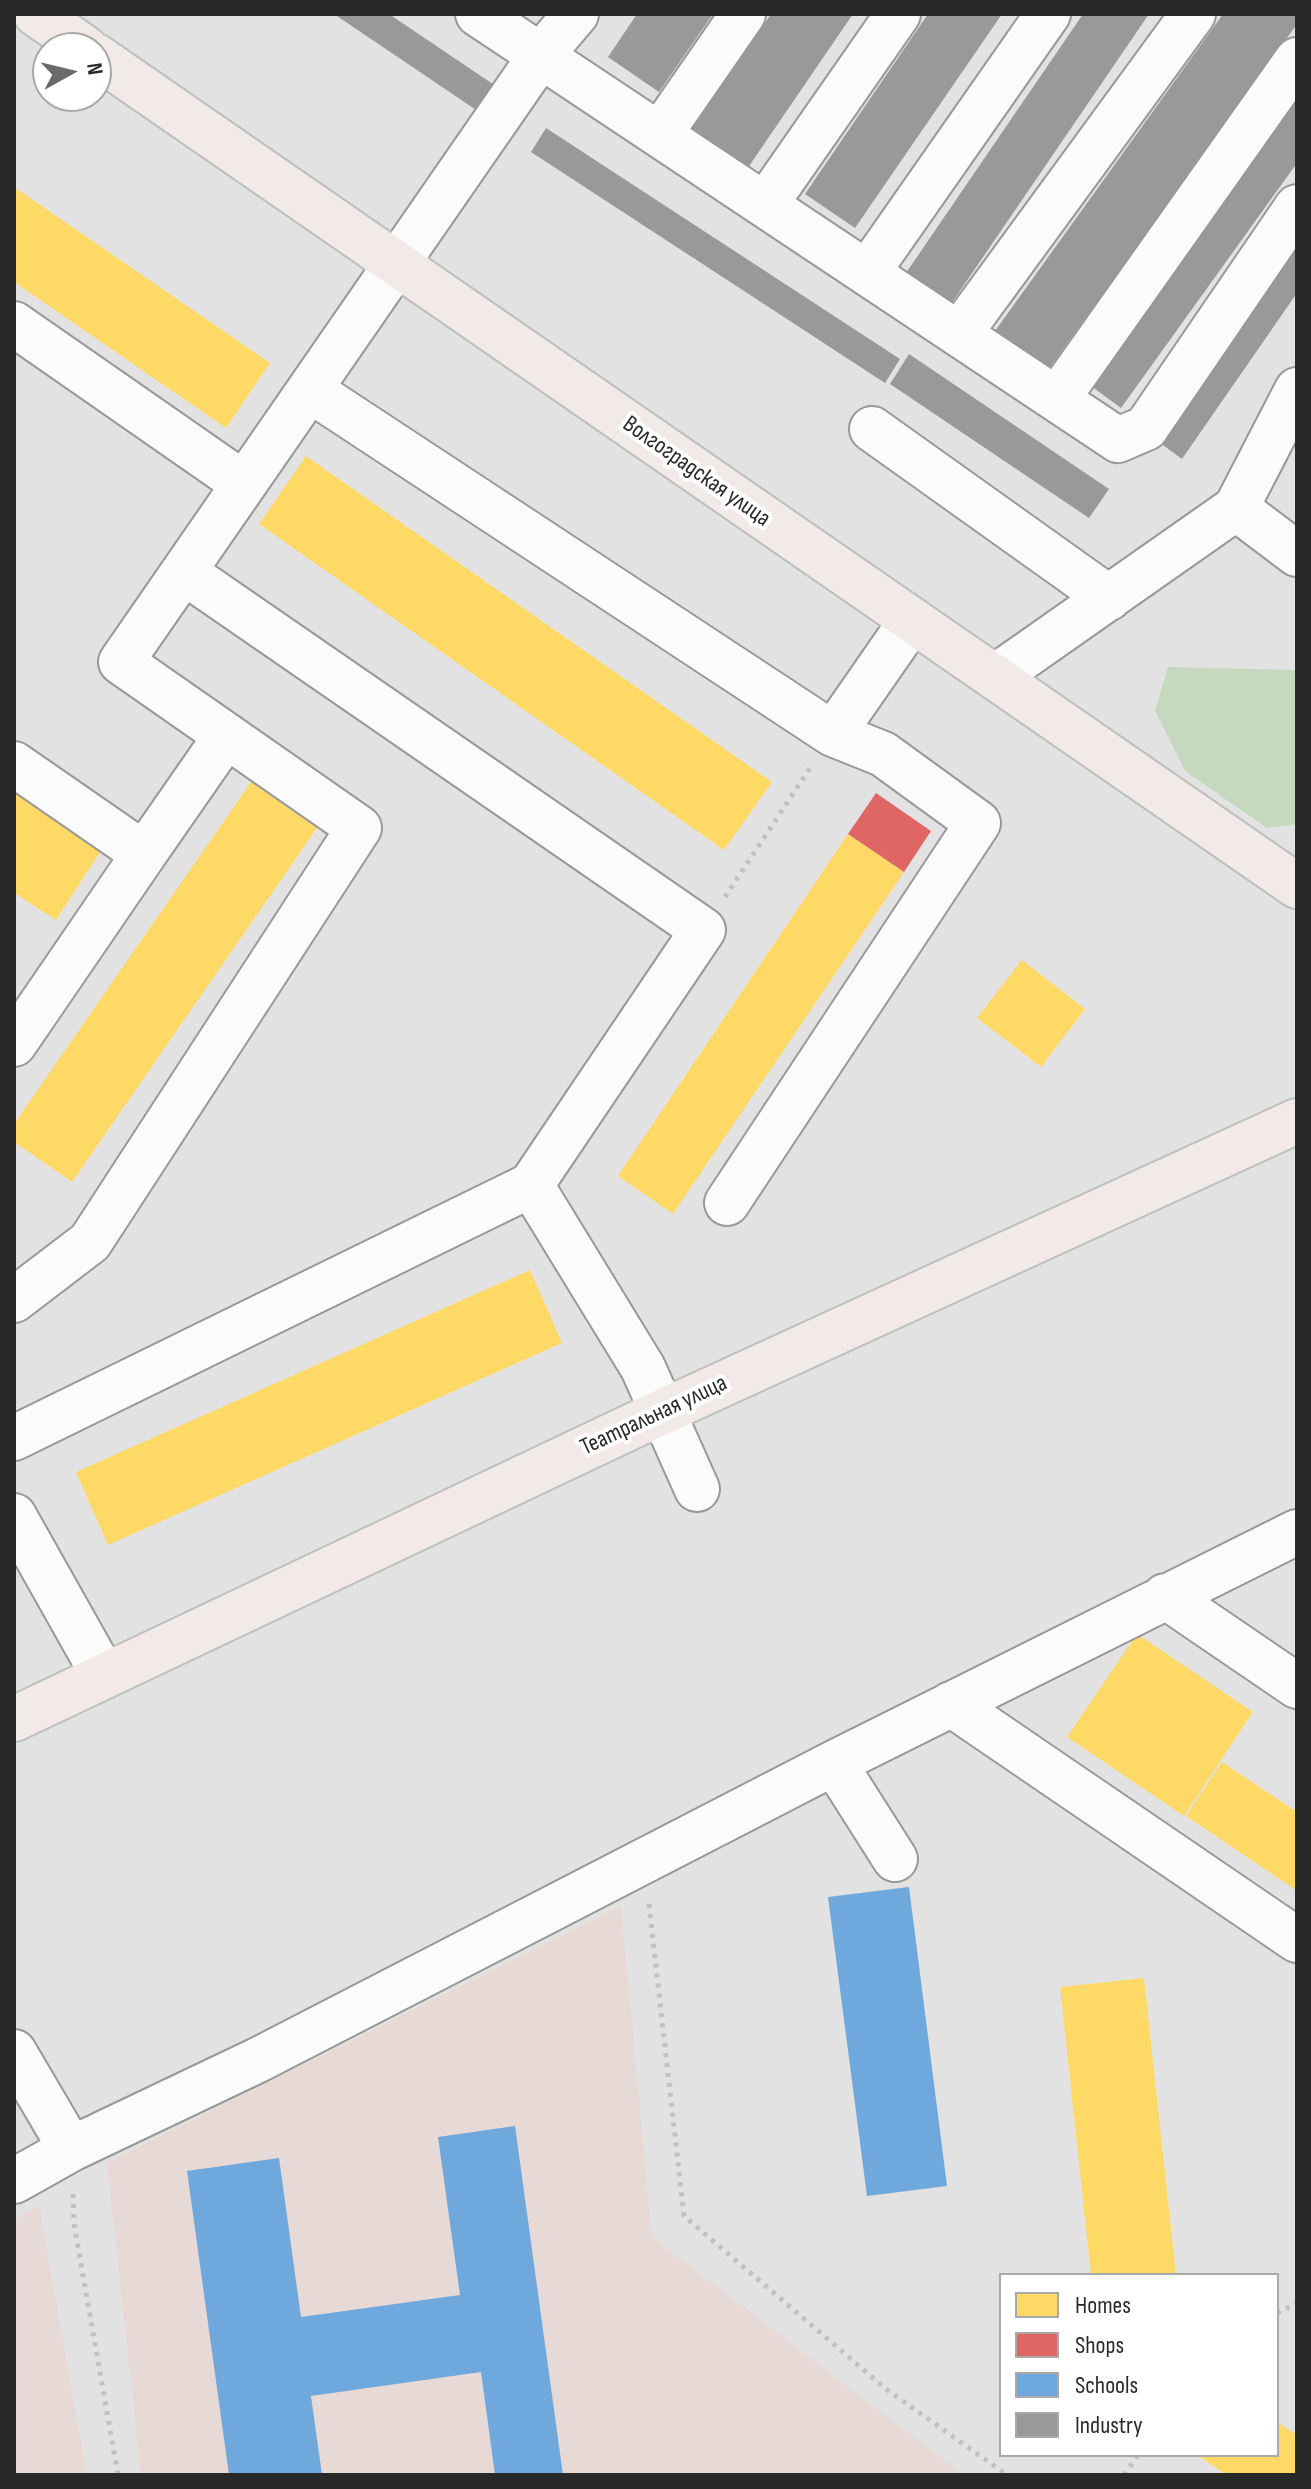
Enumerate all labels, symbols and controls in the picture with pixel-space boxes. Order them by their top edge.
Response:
north arrow [32,32,112,112]
text: N [80,61,108,77]
street label: Волгоградская улица [617,410,775,534]
street label: Театральная улица [576,1369,732,1463]
legend [999,2273,1279,2457]
text: Homes [1075,2291,1131,2320]
text: Shops [1075,2331,1124,2360]
text: Schools [1075,2371,1138,2400]
text: Industry [1075,2411,1142,2440]

